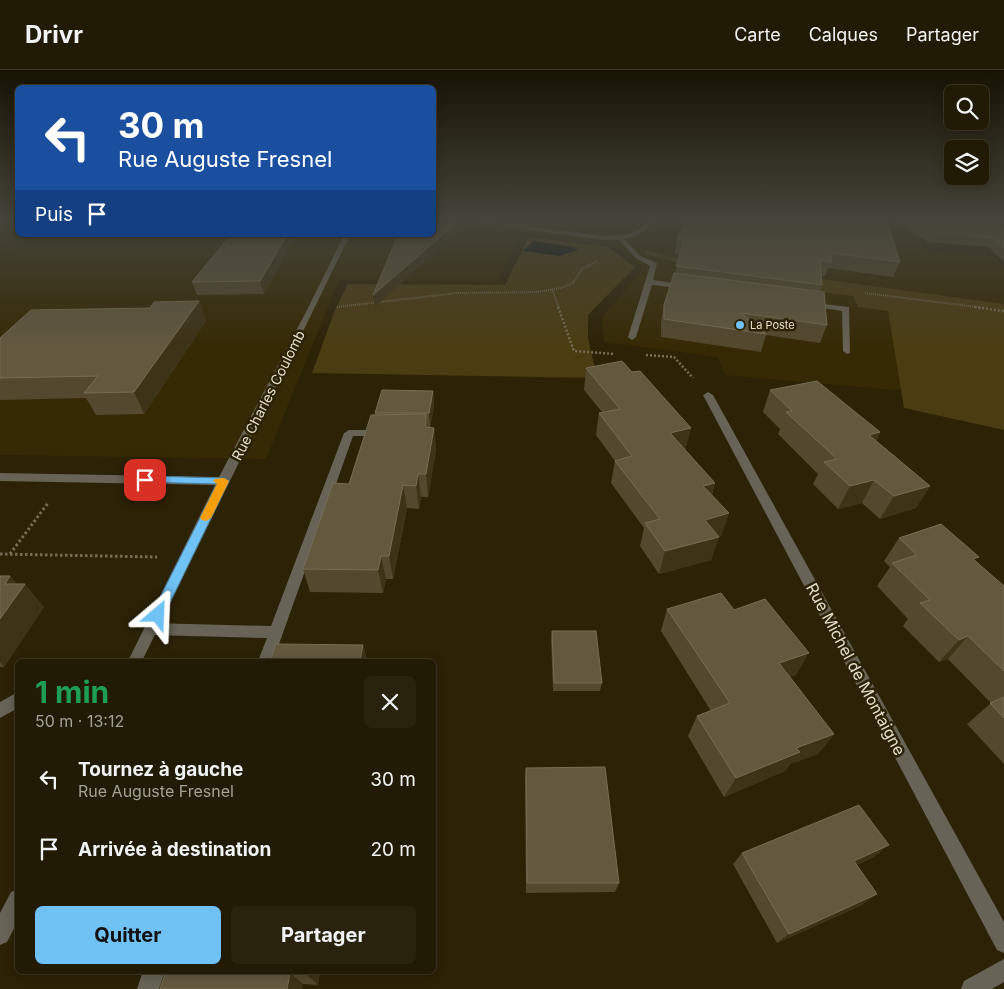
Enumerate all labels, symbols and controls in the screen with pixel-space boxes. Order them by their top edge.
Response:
text: Drivr [25,20,83,49]
text: Carte [734,24,781,45]
text: Calques [809,24,878,45]
text: Partager [906,24,979,45]
map controls [944,85,989,185]
button: search [944,85,989,130]
text: 30 m [118,104,204,146]
icon: left [35,105,100,170]
button: layers [944,140,989,185]
text: Rue Auguste Fresnel [118,146,332,172]
icon: arrive [83,200,111,228]
text: Puis [35,203,73,226]
place label: La Poste [750,318,795,332]
marker: La Poste [734,319,746,331]
street label: Rue Charles Coulomb [228,327,308,463]
pin [124,459,166,501]
icon: arrive [131,466,159,494]
street label: Rue Michel de Montaigne [802,579,910,759]
position arrow [131,588,183,640]
text: 1 min [35,674,109,710]
button: close [364,676,416,728]
text: 50 m · 13:12 [35,711,124,731]
text: Tournez à gauche [78,758,243,781]
icon: left [35,765,63,793]
text: 30 m [370,768,416,791]
text: Rue Auguste Fresnel [78,781,234,801]
icon: arrive [35,835,63,863]
text: Arrivée à destination [78,838,271,861]
text: 20 m [370,838,416,861]
button: Quitter [35,906,221,964]
button: Partager [231,906,416,964]

